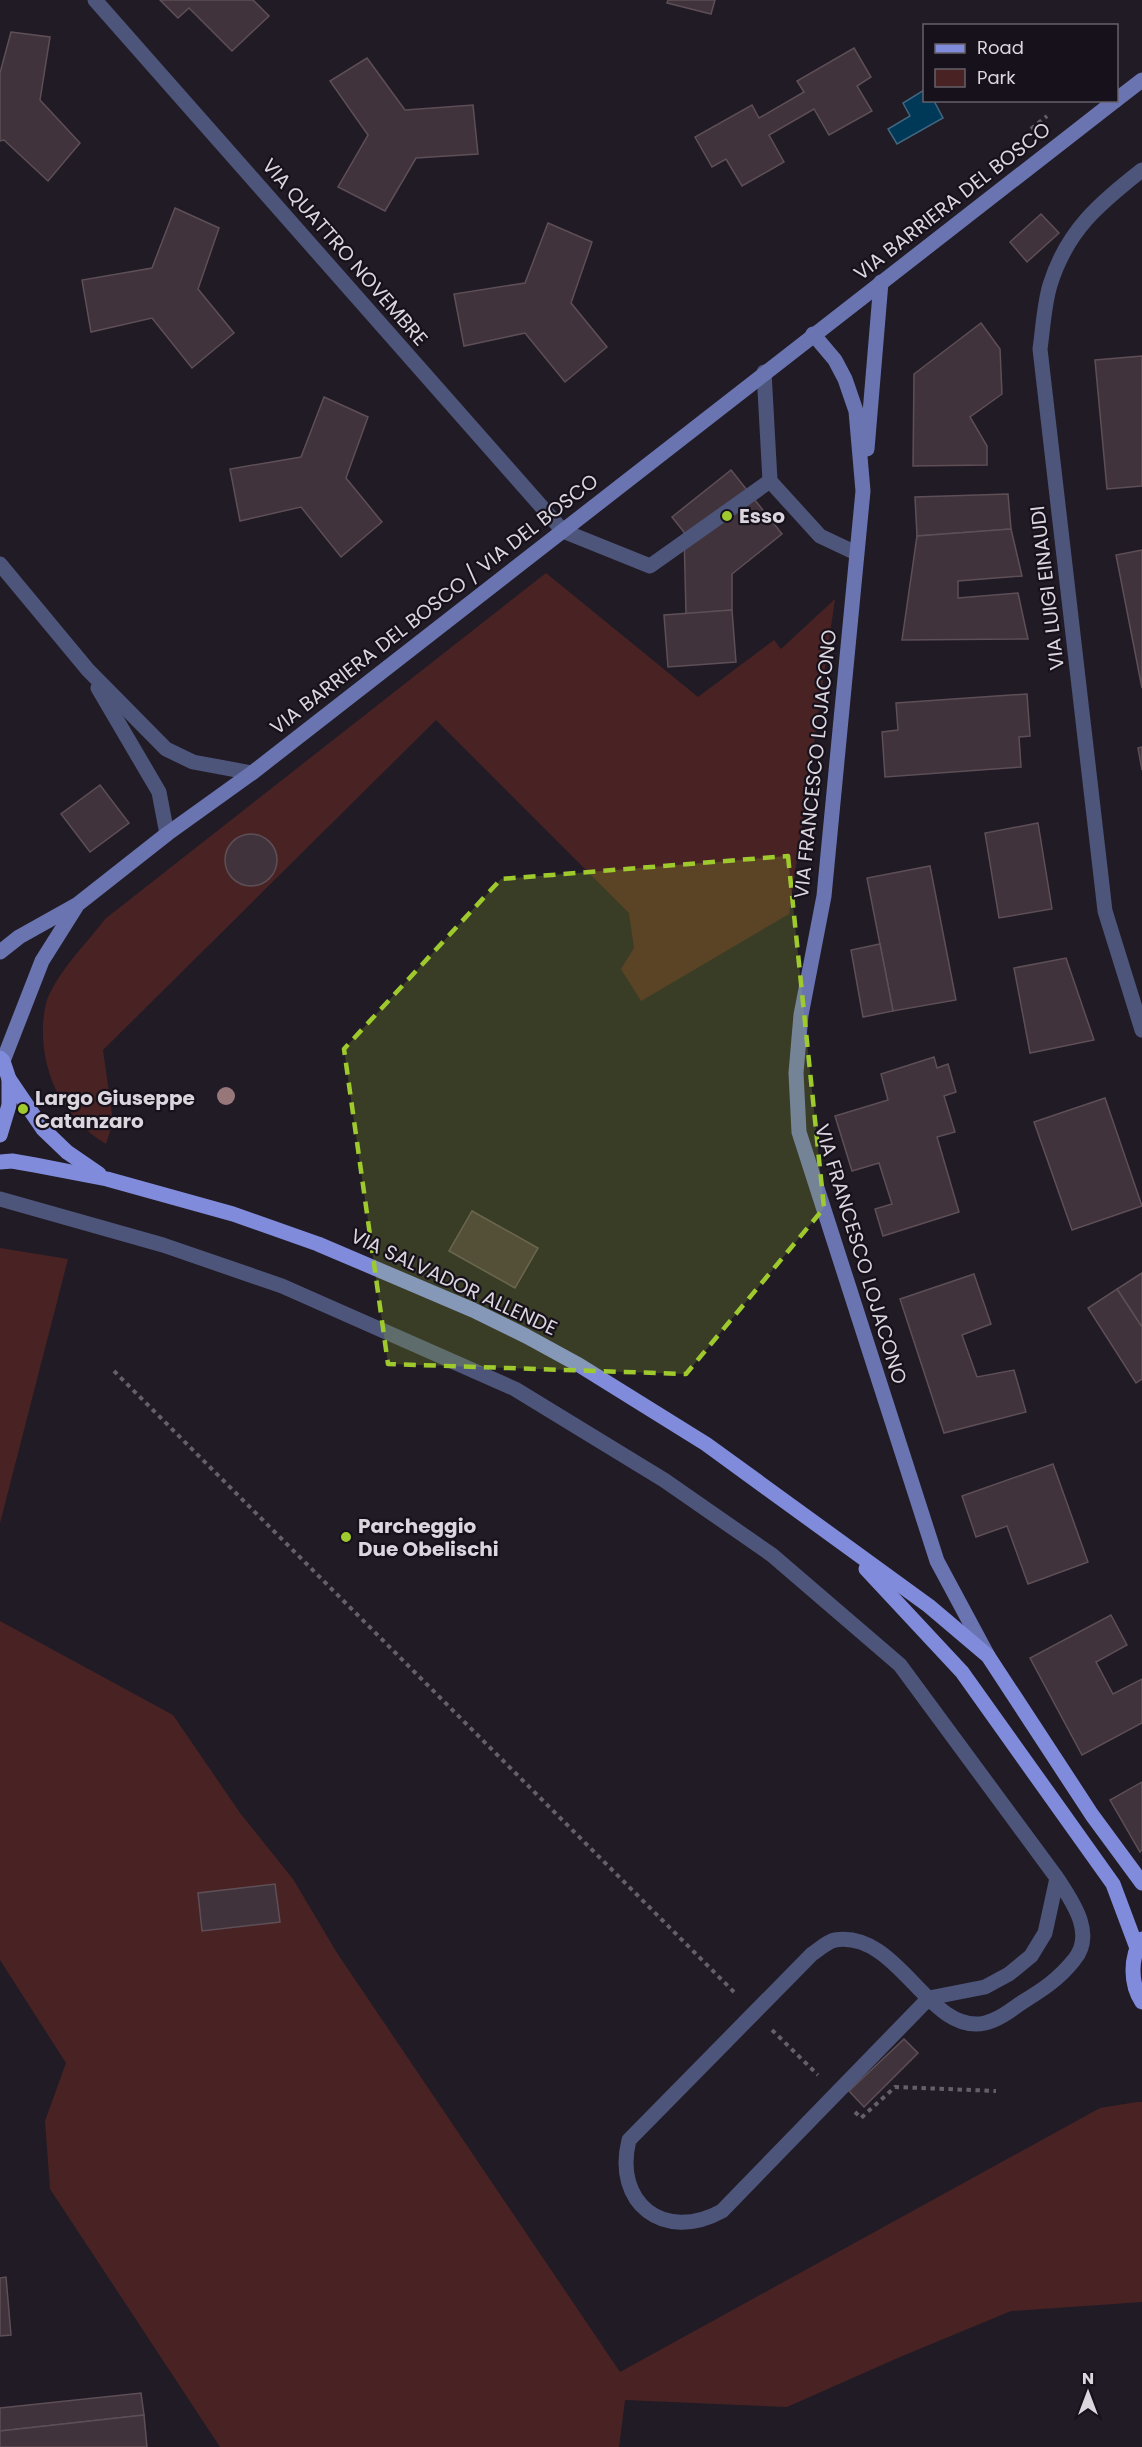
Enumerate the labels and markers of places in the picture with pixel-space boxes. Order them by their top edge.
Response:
place label: Esso [739,502,785,530]
marker: Esso [720,509,734,523]
place label: Largo Giuseppe Catanzaro [35,1084,195,1135]
marker: Largo Giuseppe Catanzaro [16,1102,30,1116]
place label: Parcheggio Due Obelischi [358,1512,499,1563]
marker: Parcheggio Due Obelischi [339,1530,353,1544]

